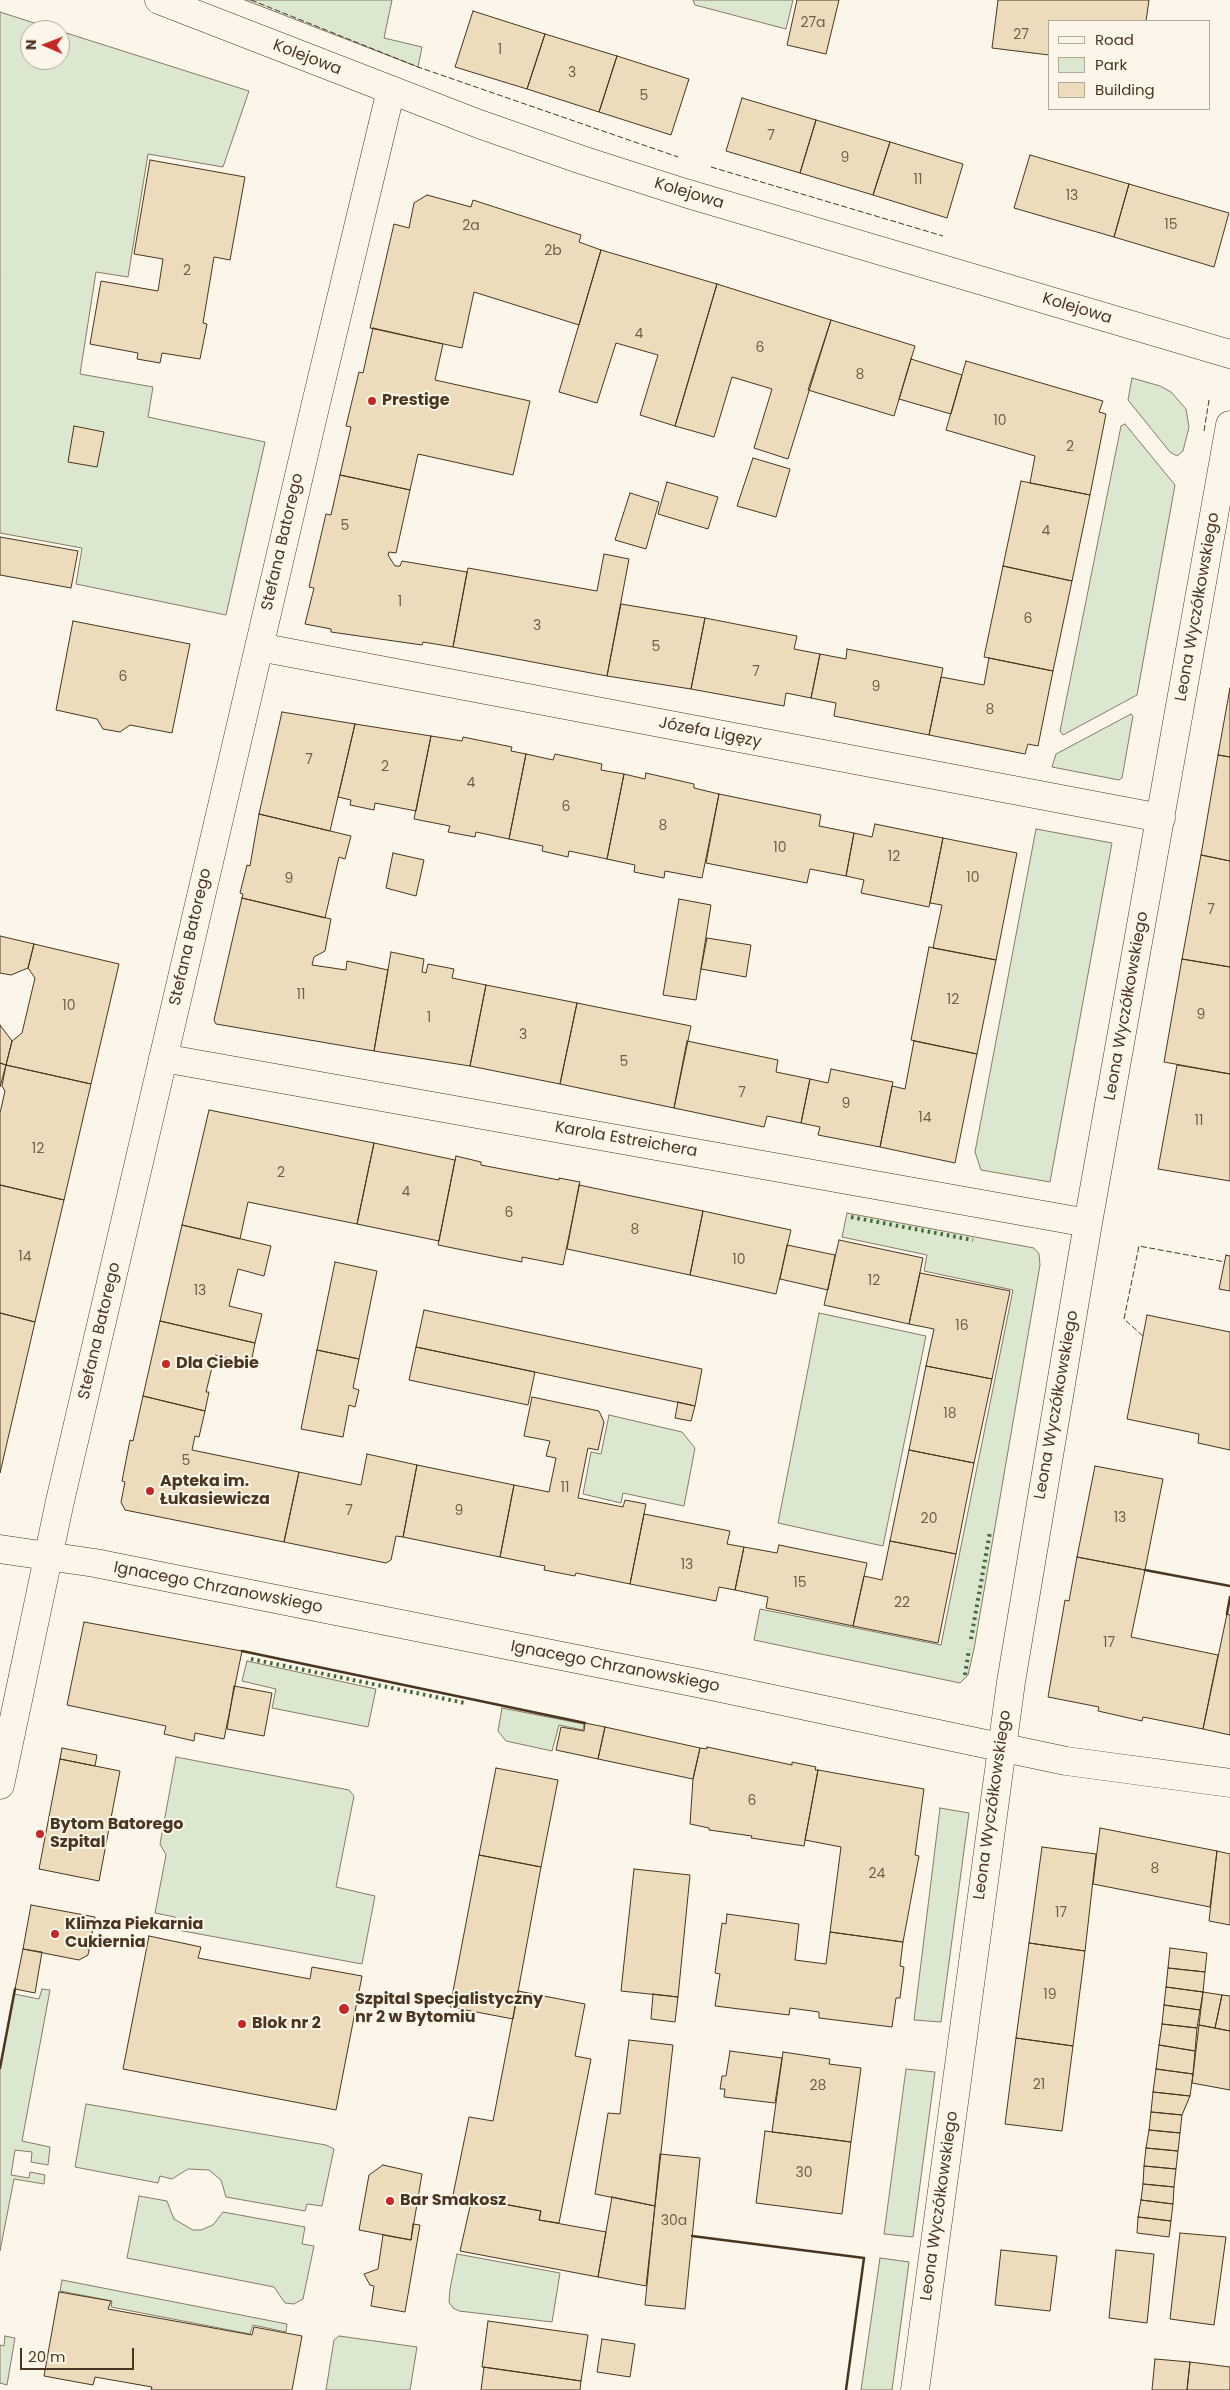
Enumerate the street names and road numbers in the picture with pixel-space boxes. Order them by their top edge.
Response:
street label: Kolejowa [270,36,344,80]
street label: Kolejowa [652,174,726,214]
street label: Kolejowa [1040,289,1114,329]
street label: Stefana Batorego [258,472,308,612]
street label: Leona Wyczółkowskiego [1172,511,1224,703]
street label: Józefa Ligęzy [657,714,763,752]
street label: Stefana Batorego [166,867,216,1007]
street label: Leona Wyczółkowskiego [1101,910,1153,1102]
street label: Karola Estreichera [553,1118,699,1162]
street label: Stefana Batorego [75,1261,125,1401]
street label: Leona Wyczółkowskiego [1031,1309,1083,1501]
street label: Ignacego Chrzanowskiego [112,1558,324,1618]
street label: Ignacego Chrzanowskiego [509,1637,721,1697]
street label: Leona Wyczółkowskiego [970,1709,1016,1901]
street label: Leona Wyczółkowskiego [917,2110,963,2302]

